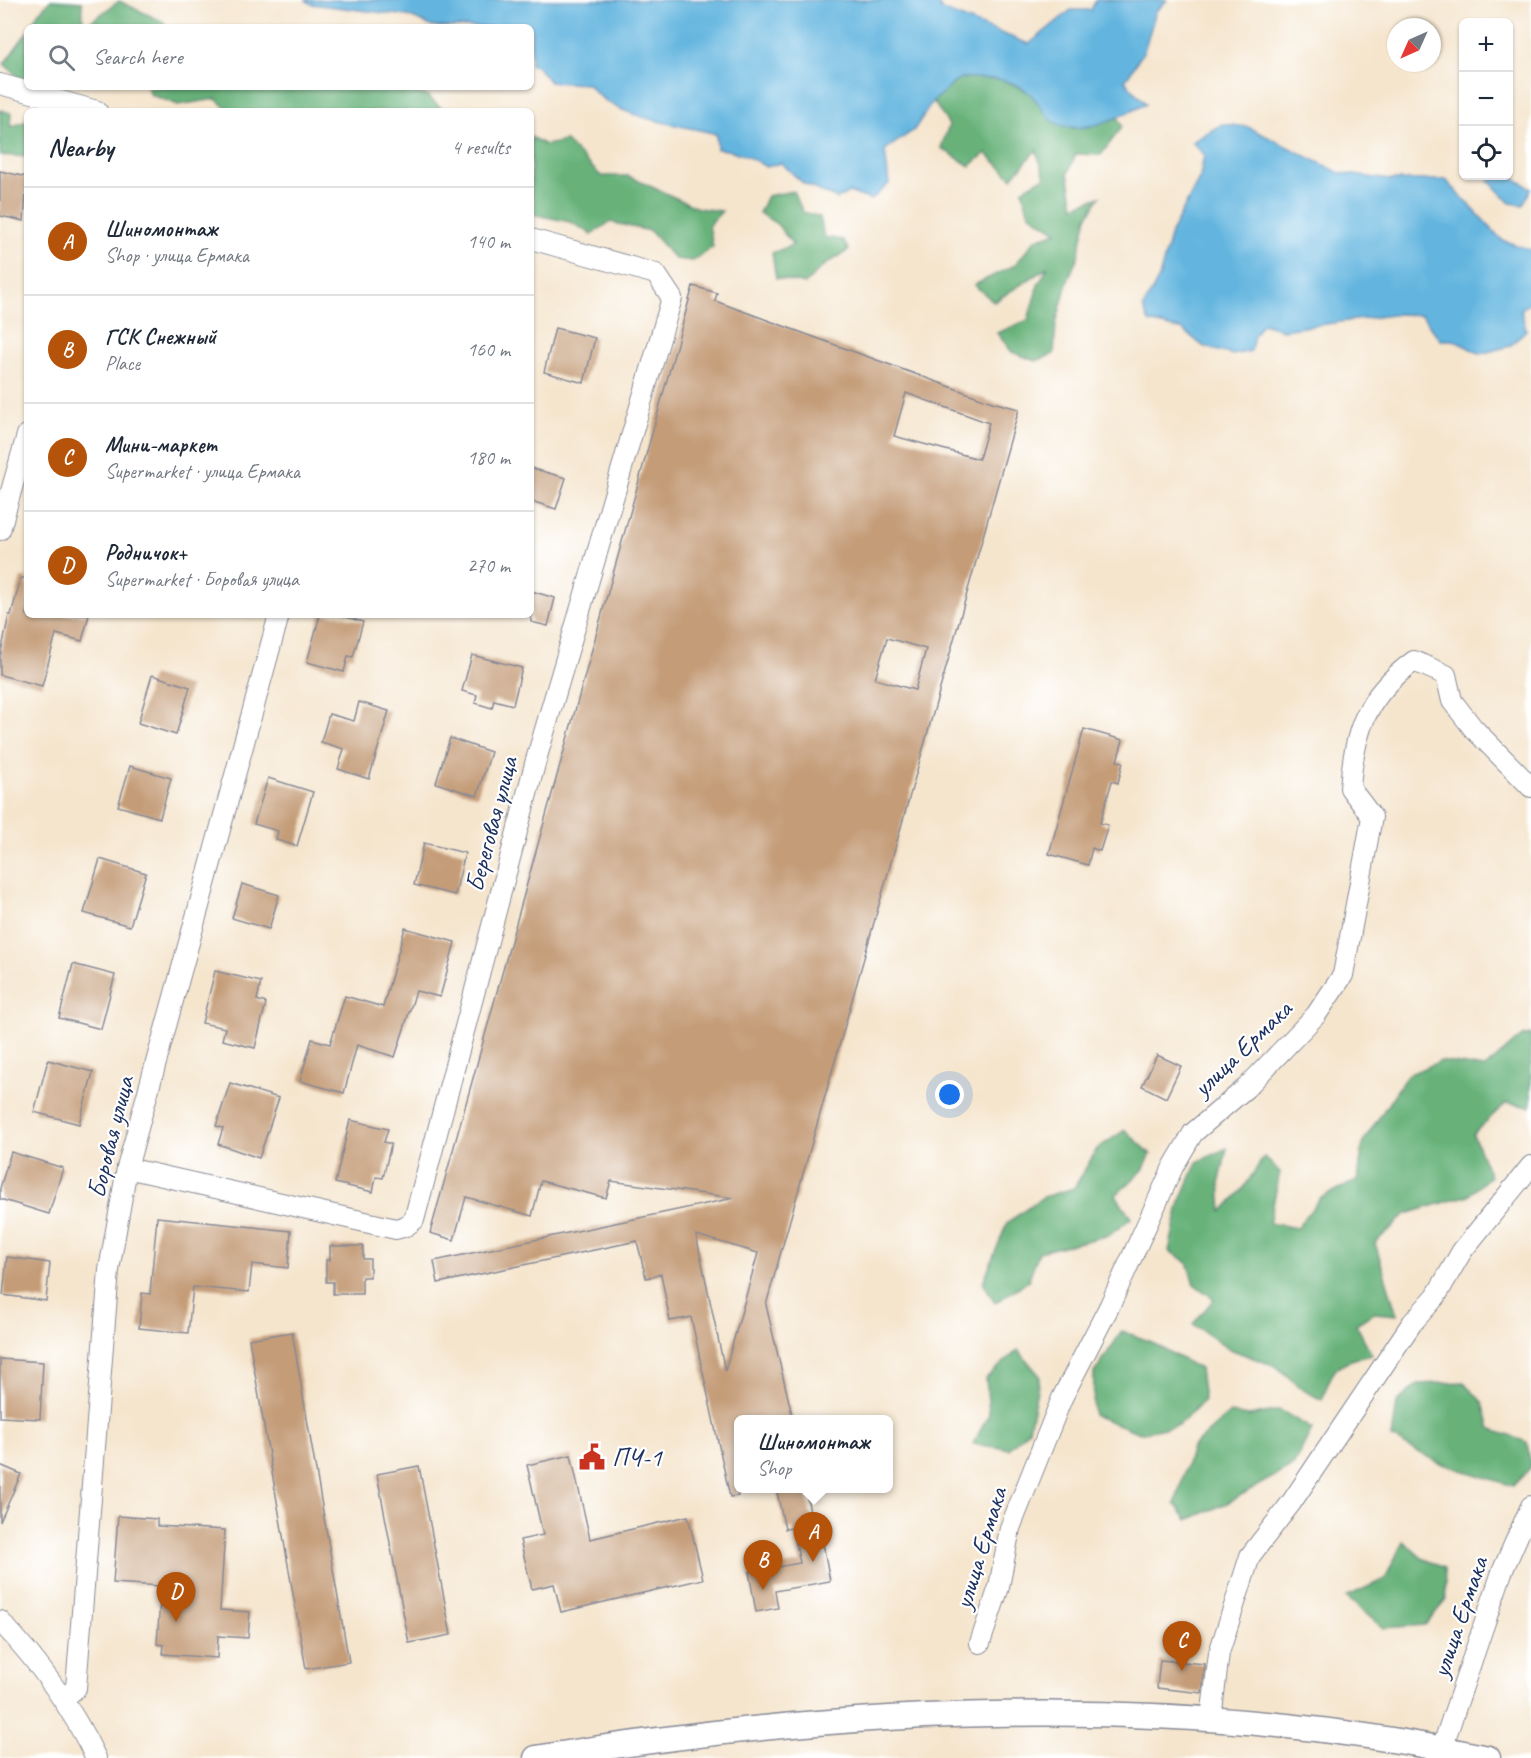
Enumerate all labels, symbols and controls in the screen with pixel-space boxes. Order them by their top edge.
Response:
north arrow [1387,18,1441,72]
map controls [1459,18,1513,180]
button: + [1459,18,1513,72]
search box [24,24,534,90]
icon: search [45,41,78,74]
text: Search here [93,43,183,71]
button: − [1459,72,1513,126]
button: locate [1459,126,1513,180]
text: Nearby [48,131,113,164]
text: 4 results [451,135,510,160]
text: Шиномонтаж [105,215,218,243]
text: A [62,229,73,254]
text: 140 m [467,229,510,254]
text: Shop · улица Ермака [105,243,249,268]
text: ГСК Снежный [105,323,216,351]
text: B [62,337,73,362]
text: 160 m [467,337,510,362]
text: Place [105,351,140,376]
text: Мини-маркет [105,431,216,459]
text: C [63,445,72,470]
text: 180 m [467,445,510,470]
text: Supermarket · улица Ермака [105,459,300,484]
text: Родничок+ [105,539,187,567]
text: D [62,553,73,578]
text: 270 m [467,553,510,578]
text: Supermarket · Боровая улица [105,567,299,592]
street label: Береговая улица [458,752,526,895]
street label: улица Ермака [1184,992,1300,1105]
street label: Боровая улица [79,1071,142,1201]
your location [935,1080,964,1109]
popup [734,1415,893,1493]
text: Шиномонтаж [757,1428,870,1456]
place label: ПЧ-1 [612,1441,663,1474]
public building icon: ПЧ-1 [577,1442,607,1472]
text: Shop [757,1456,791,1481]
street label: улица Ермака [946,1482,1015,1615]
pin: A [794,1512,832,1562]
pin: B [744,1540,783,1590]
street label: улица Ермака [1423,1551,1496,1684]
pin: D [156,1572,195,1622]
pin: C [1162,1622,1202,1671]

